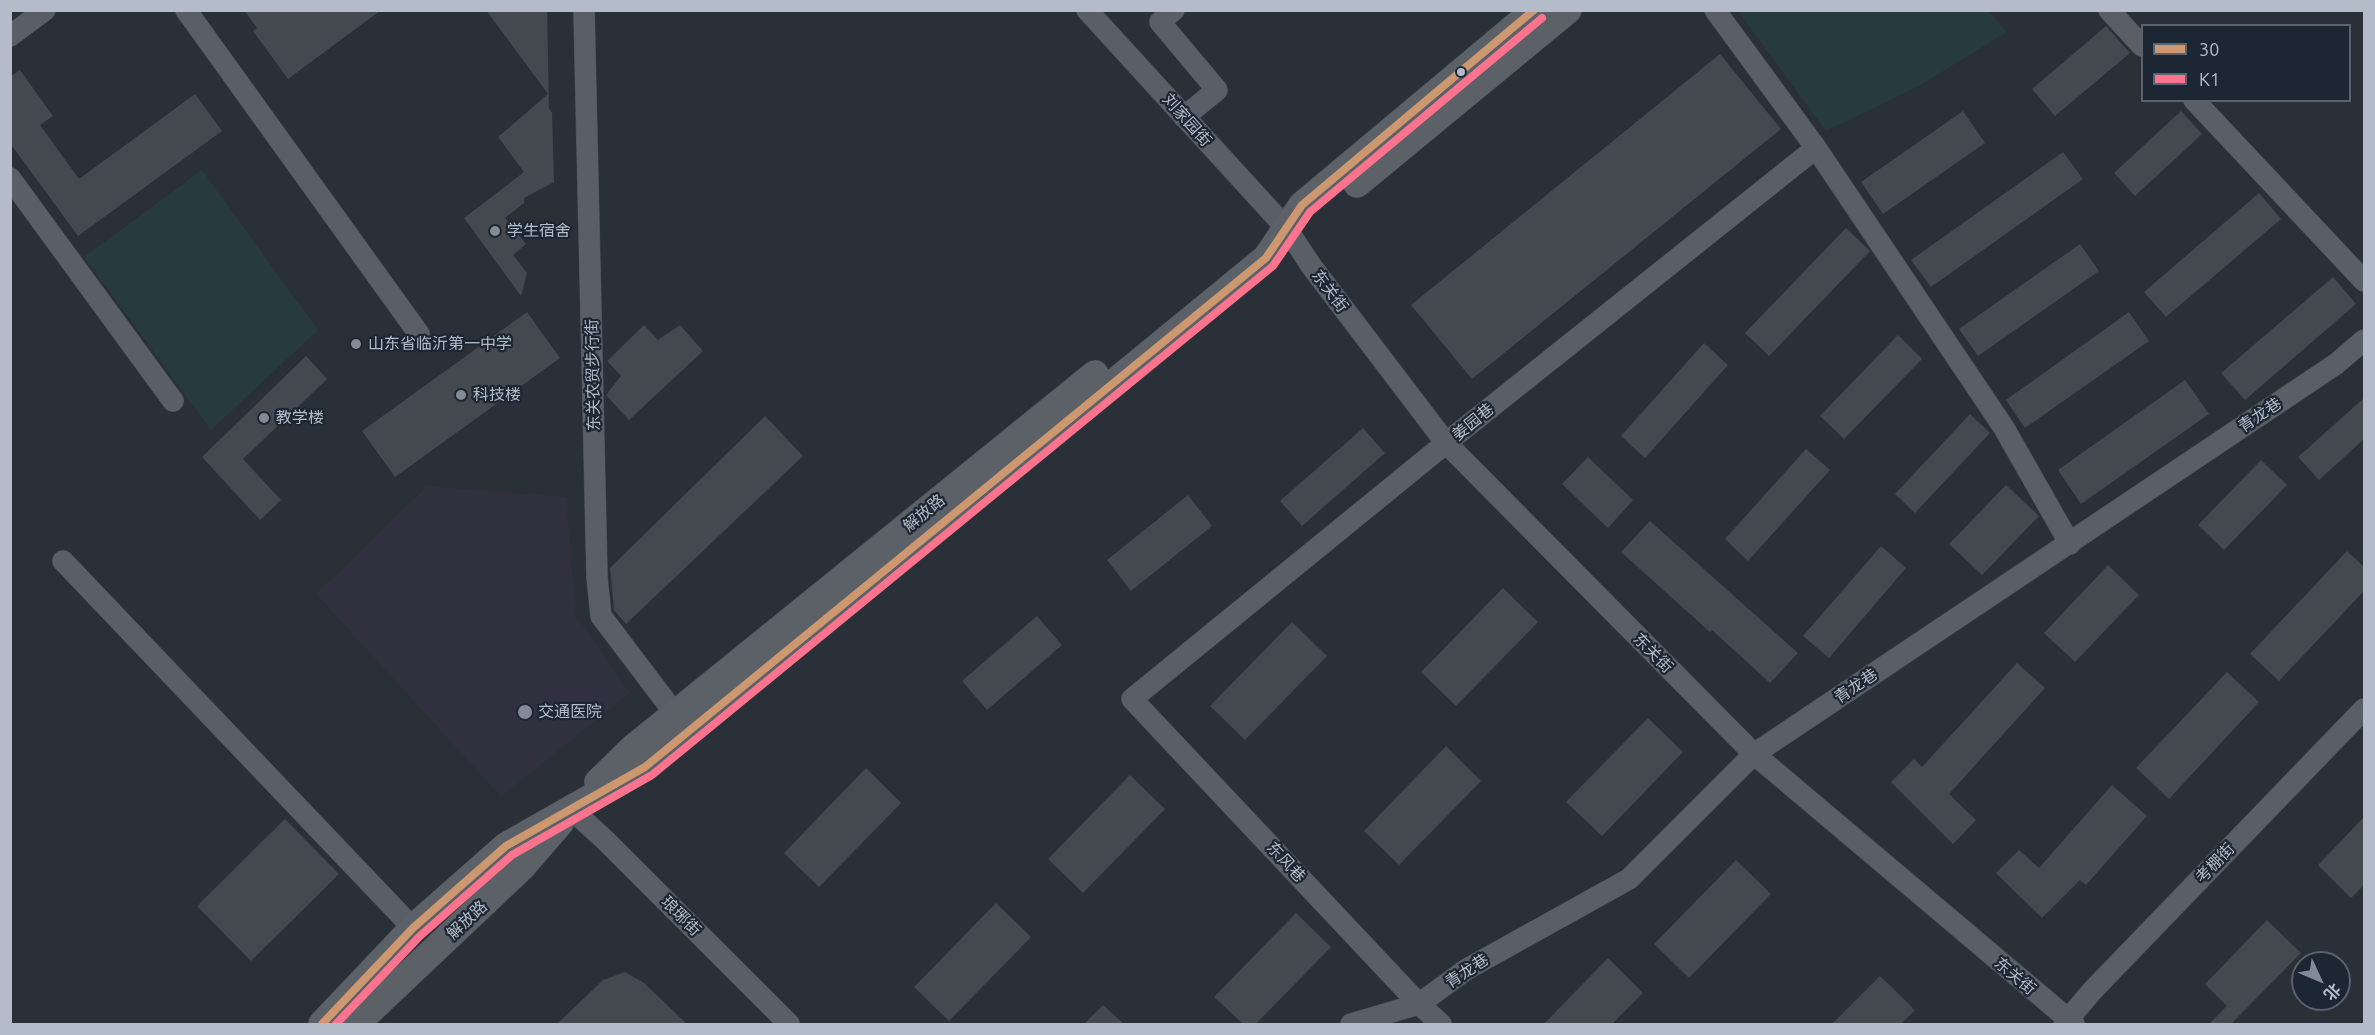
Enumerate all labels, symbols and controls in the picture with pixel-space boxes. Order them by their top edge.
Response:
legend [2141,24,2351,102]
text: 30 [2199,39,2219,59]
unlabelled marker [1455,66,1467,78]
text: K1 [2199,69,2220,89]
street label: 刘家园街 [1158,90,1216,150]
place label: 学生宿舍 [507,221,571,241]
marker: 学生宿舍 [488,224,502,238]
street label: 东关街 [1308,266,1352,316]
street label: 东关农贸步行街 [582,319,604,431]
place label: 山东省临沂第一中学 [368,334,512,354]
marker: 山东省临沂第一中学 [349,337,363,351]
place label: 科技楼 [473,385,521,405]
marker: 科技楼 [454,388,468,402]
street label: 青龙巷 [2235,394,2285,436]
street label: 姜园巷 [1448,399,1498,445]
place label: 教学楼 [276,408,324,428]
marker: 教学楼 [257,411,271,425]
street label: 解放路 [899,490,949,536]
street label: 东关街 [1629,629,1677,677]
street label: 青龙巷 [1831,665,1881,707]
place label: 交通医院 [538,702,602,722]
marker: 交通医院 [516,703,534,721]
street label: 东风巷 [1263,838,1309,886]
street label: 考棚街 [2191,839,2239,887]
street label: 琅琊街 [657,892,705,940]
street label: 解放路 [443,897,491,943]
street label: 青龙巷 [1442,950,1492,992]
north arrow [2291,951,2351,1011]
street label: 东关街 [1990,953,2040,999]
text: 北 [2320,980,2345,1004]

